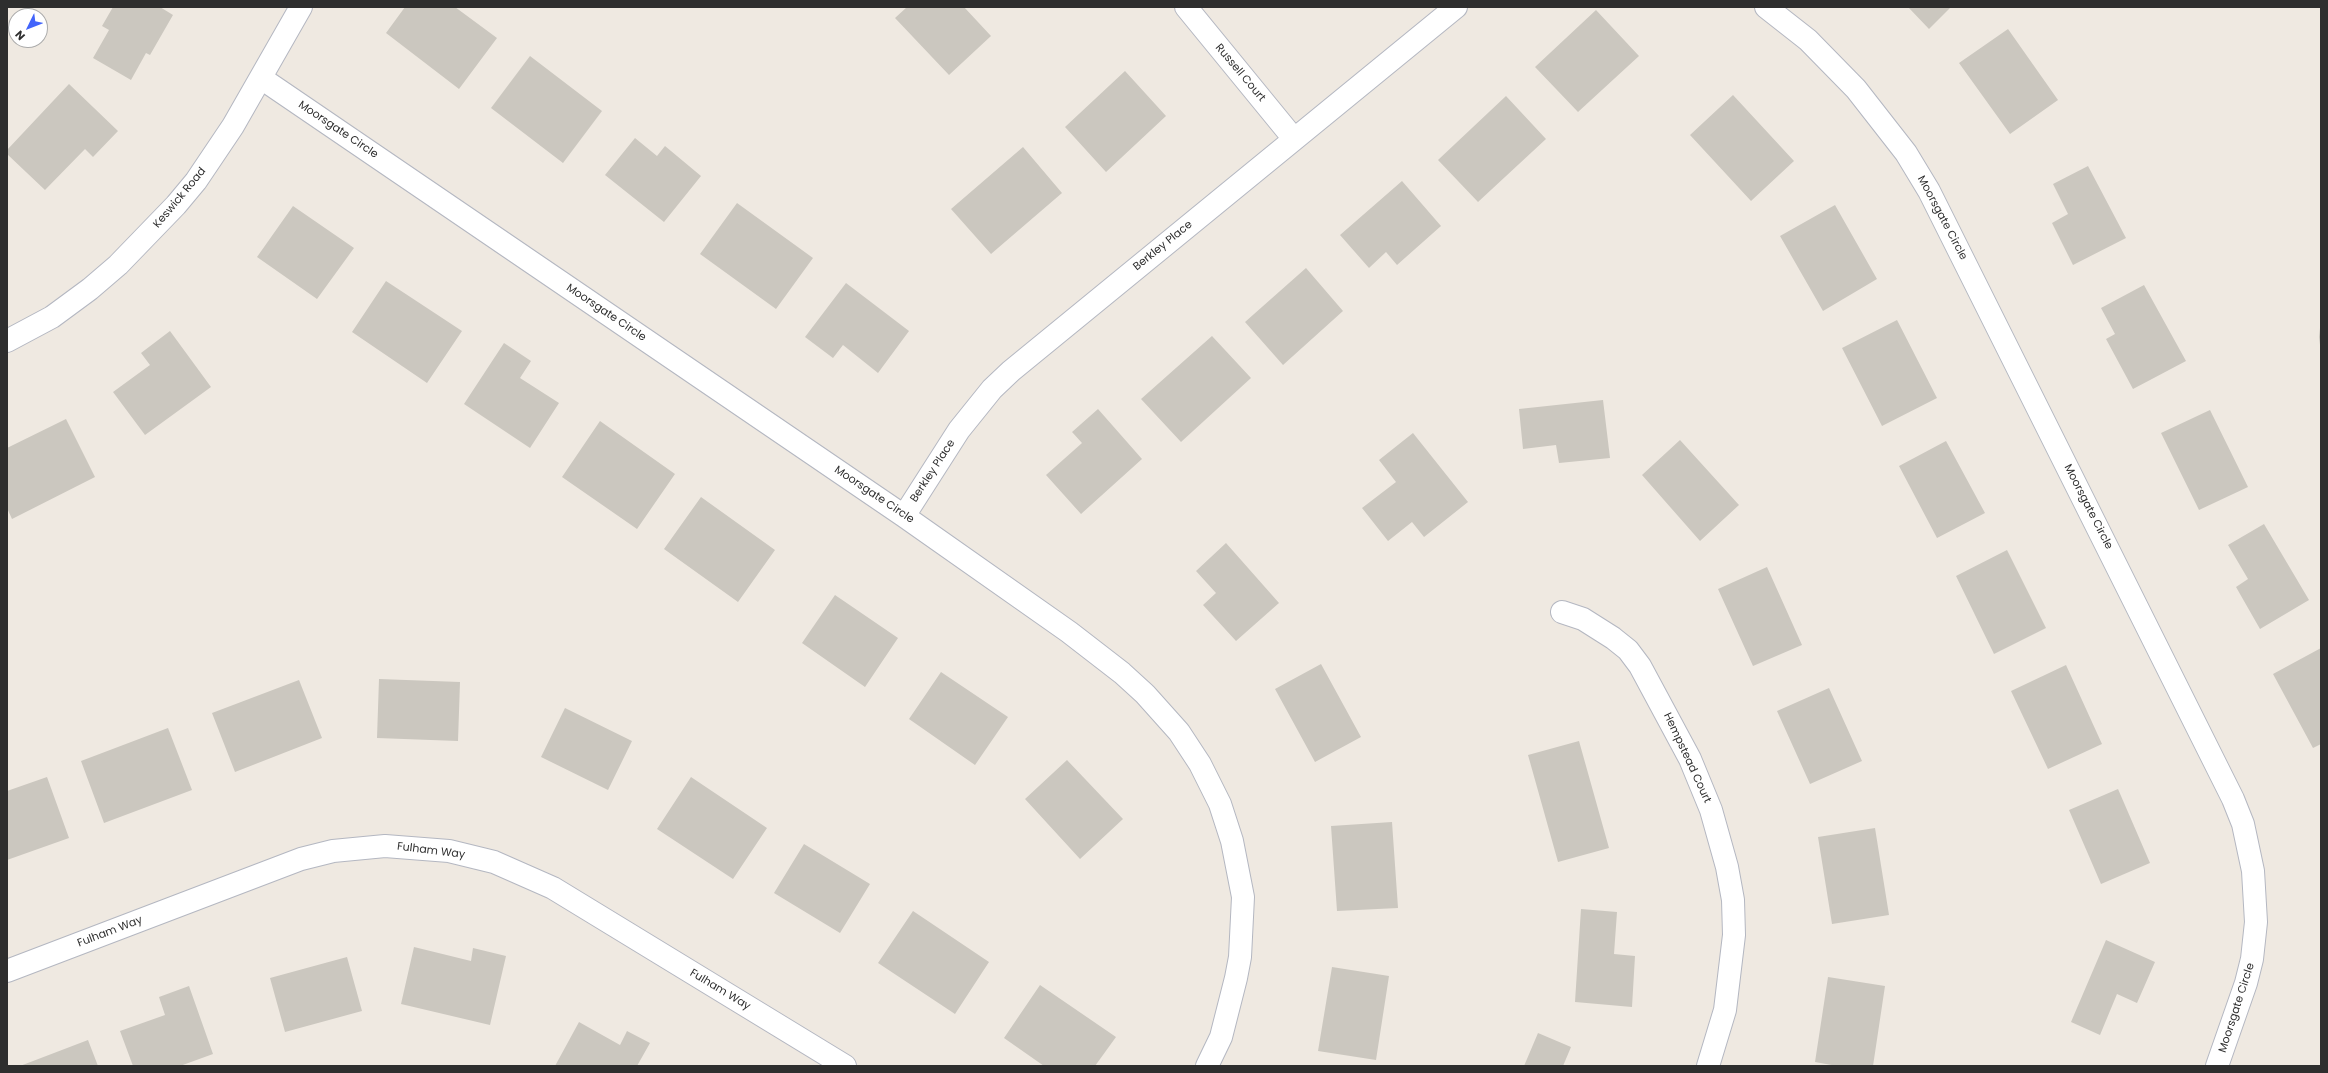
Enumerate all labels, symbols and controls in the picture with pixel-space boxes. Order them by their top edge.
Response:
north arrow [8,8,48,48]
text: N [11,27,29,44]
street label: Russell Court [1212,42,1268,104]
street label: Moorsgate Circle [296,98,380,162]
street label: Keswick Road [151,165,209,231]
street label: Moorsgate Circle [1914,174,1970,262]
street label: Berkley Place [1131,218,1195,274]
street label: Moorsgate Circle [564,281,648,345]
street label: Berkley Place [908,437,958,505]
street label: Moorsgate Circle [2061,462,2115,552]
street label: Moorsgate Circle [832,463,916,527]
street label: Hempstead Court [1660,711,1714,805]
street label: Fulham Way [396,840,466,862]
street label: Fulham Way [76,914,144,950]
street label: Moorsgate Circle [2216,961,2258,1055]
street label: Fulham Way [687,967,753,1013]

